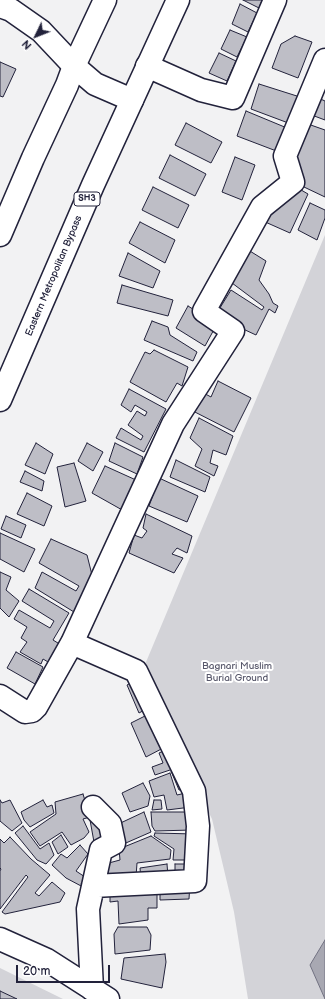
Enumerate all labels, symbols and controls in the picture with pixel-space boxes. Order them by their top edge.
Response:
north arrow [16,16,56,56]
text: N [19,37,34,52]
road number: SH3 [74,192,100,206]
street label: Eastern Metropolitan Bypass [23,214,85,338]
park label: Bagnari Muslim Burial Ground [202,660,272,684]
scale bar [18,957,112,983]
text: 20 m [23,964,50,979]

